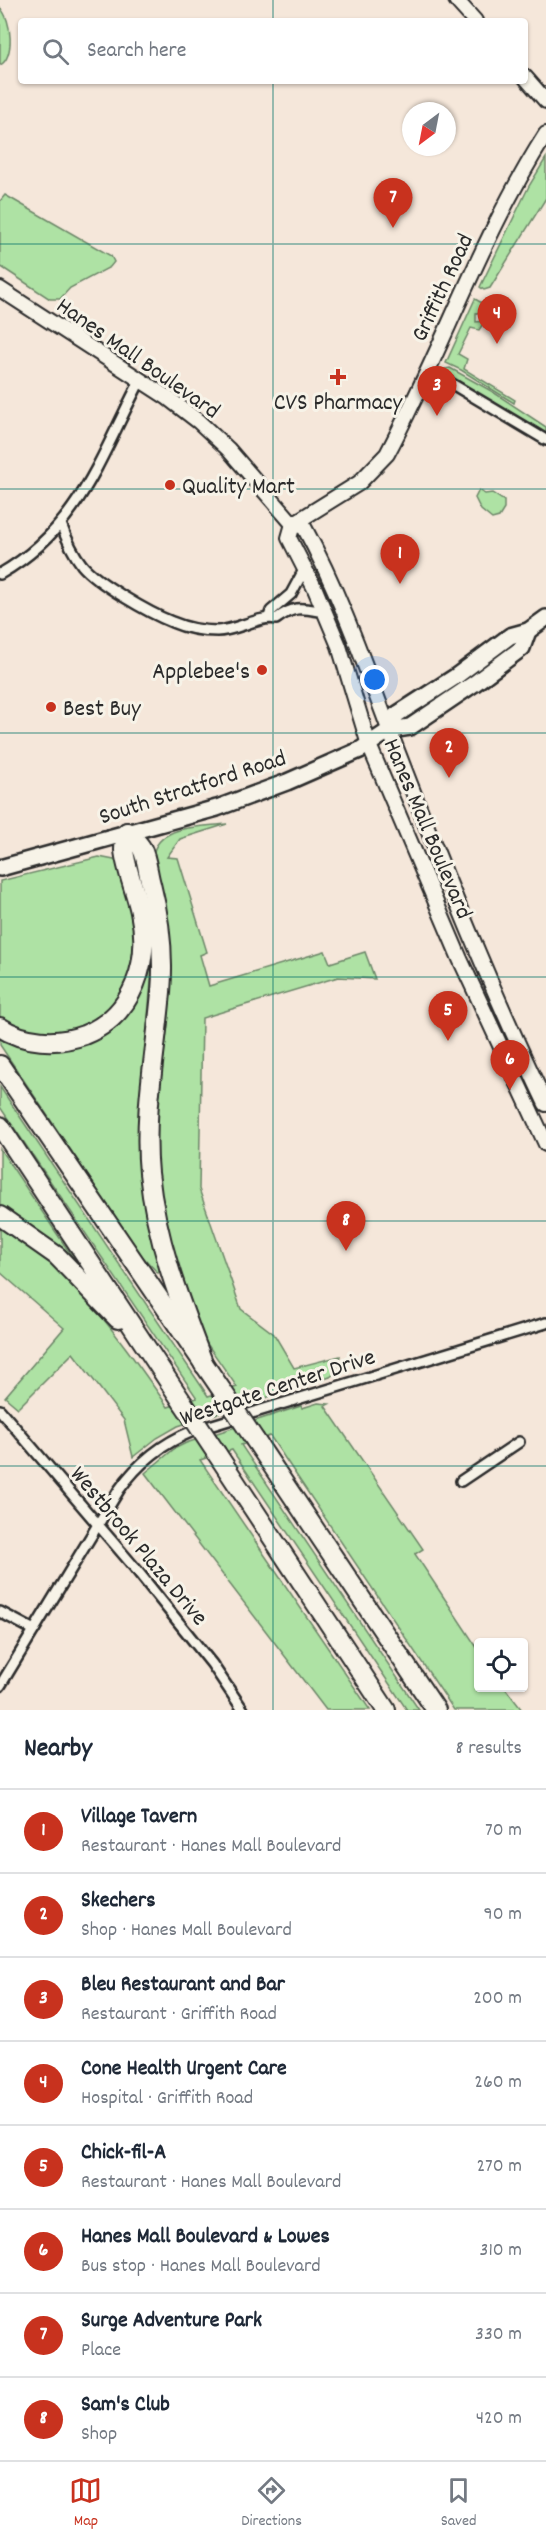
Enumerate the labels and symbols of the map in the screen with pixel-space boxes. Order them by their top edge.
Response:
north arrow [402,102,456,156]
pin: 7 [374,178,412,228]
street label: Griffith Road [404,229,484,348]
street label: Hanes Mall Boulevard [48,290,226,429]
pin: 4 [478,294,516,344]
pin: 3 [418,366,456,416]
marker: CVS Pharmacy [331,370,345,384]
place label: CVS Pharmacy [274,387,404,421]
place label: Quality Mart [182,471,295,505]
marker: Quality Mart [163,478,177,492]
pin: 1 [380,534,420,584]
place label: Applebee's [152,656,250,690]
marker: Applebee's [255,663,269,677]
your location [360,665,389,694]
place label: Best Buy [63,693,142,727]
marker: Best Buy [44,700,58,714]
pin: 2 [430,728,468,778]
street label: Hanes Mall Boulevard [373,734,480,925]
street label: South Stratford Road [95,743,291,835]
pin: 5 [428,992,468,1041]
pin: 6 [490,1040,530,1090]
pin: 8 [326,1202,366,1251]
street label: Westgate Center Drive [176,1341,380,1436]
street label: Westbrook Plaza Drive [61,1460,215,1634]

